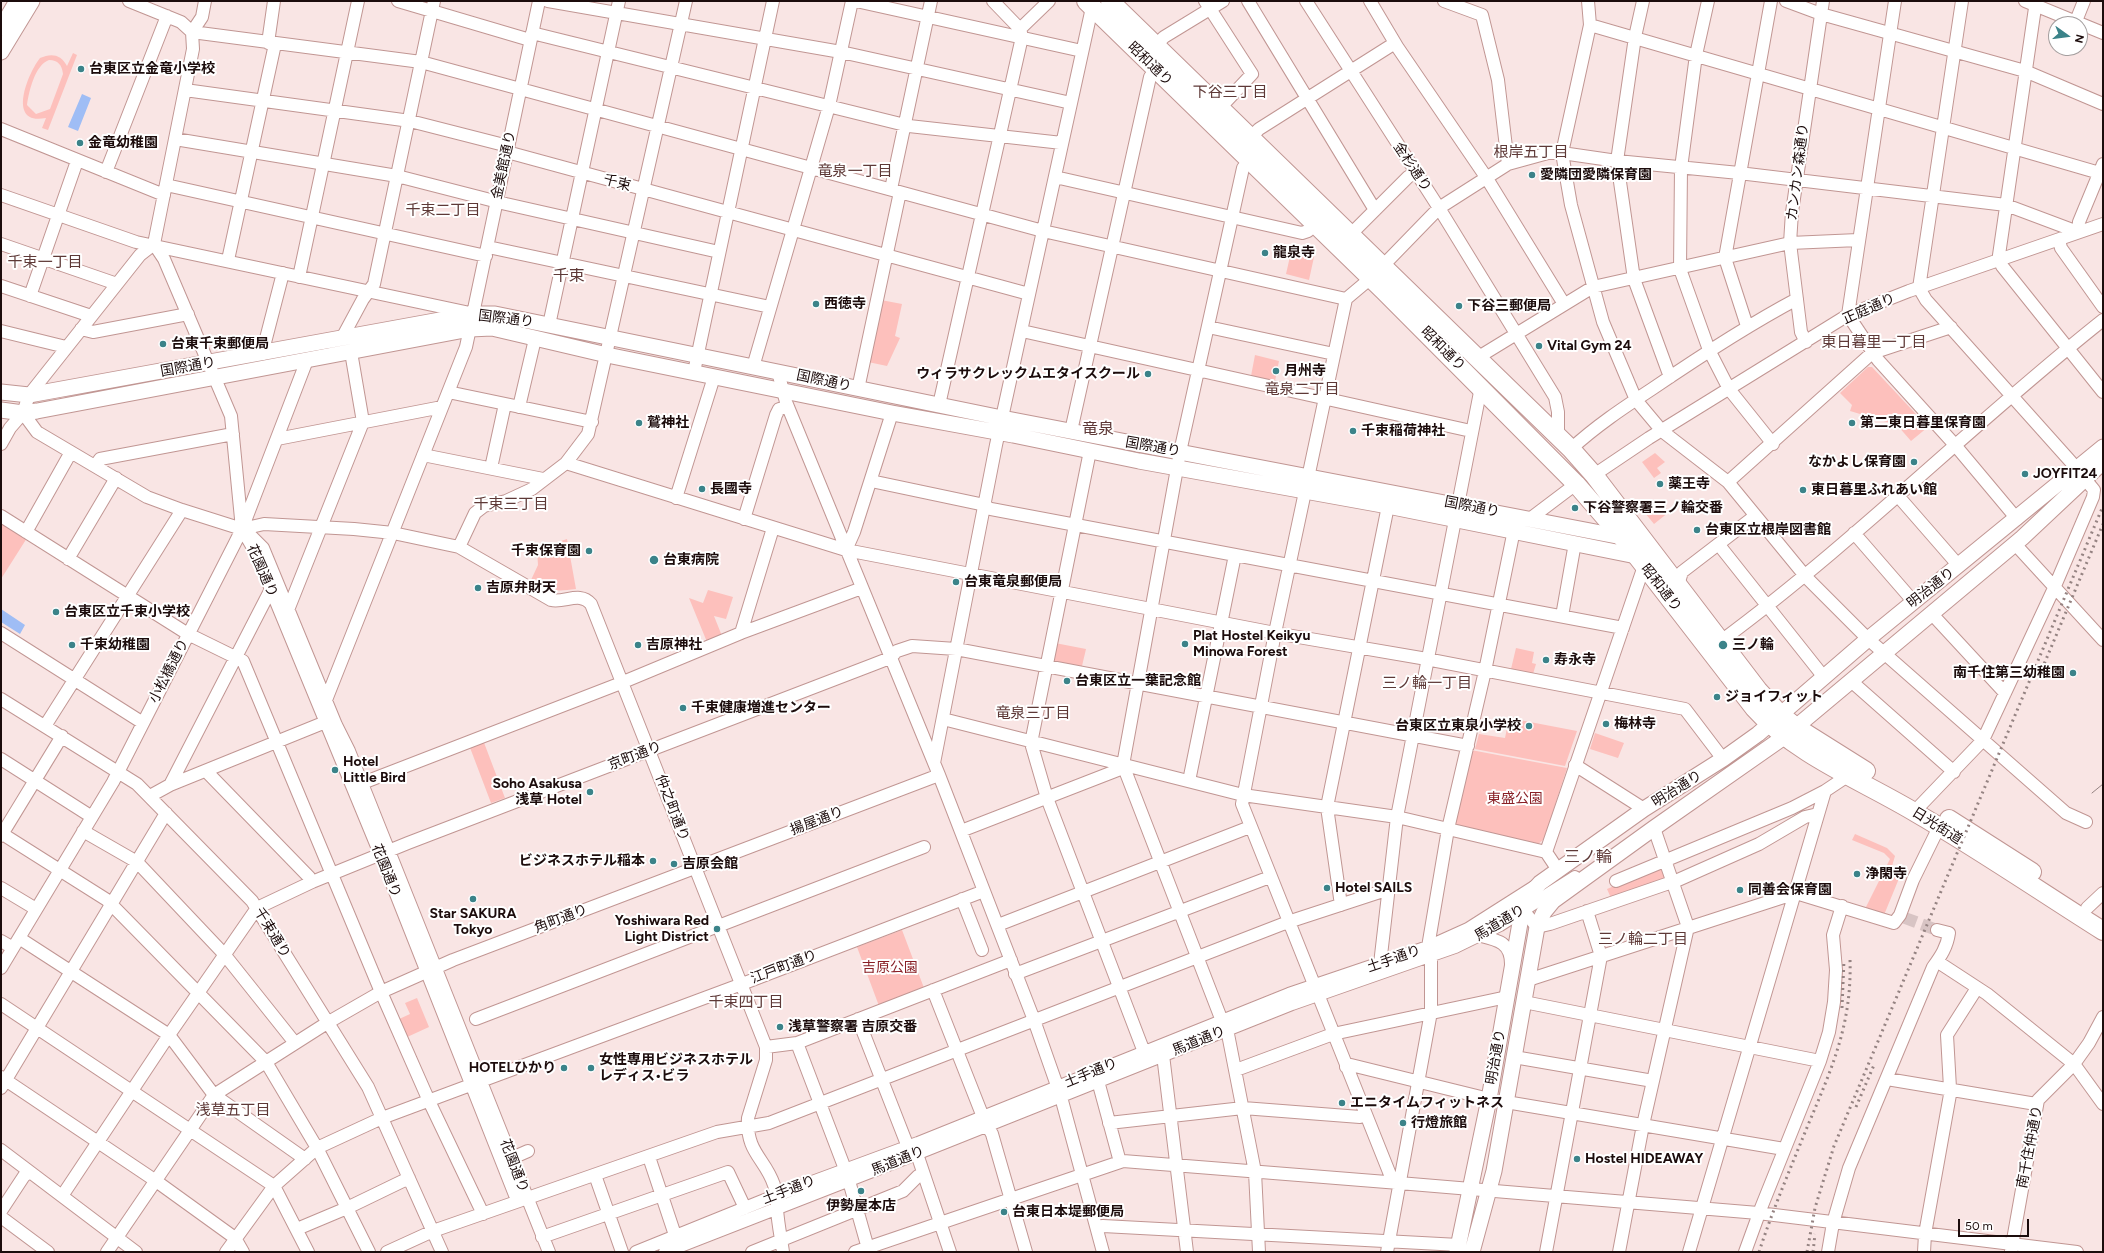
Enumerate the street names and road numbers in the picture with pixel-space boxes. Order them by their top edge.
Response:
street label: 昭和通り [1124,39,1176,89]
street label: カンカン森通り [1784,122,1812,222]
street label: 金美館通り [489,129,519,201]
street label: 金杉通り [1389,139,1435,195]
street label: 千束 [601,171,633,195]
street label: 正庭通り [1840,290,1898,328]
street label: 国際通り [477,307,535,331]
street label: 昭和通り [1417,323,1469,375]
street label: 国際通り [159,354,217,380]
street label: 国際通り [795,367,853,395]
street label: 国際通り [1124,434,1182,460]
street label: 国際通り [1443,493,1501,521]
street label: 花園通り [243,542,281,600]
street label: 昭和通り [1637,561,1685,615]
street label: 明治通り [1904,564,1958,612]
street label: 小松橋通り [146,636,192,706]
street label: 京町通り [606,738,664,774]
street label: 明治通り [1649,767,1705,811]
street label: 仲之町通り [652,772,692,844]
street label: 揚屋通り [788,803,846,839]
street label: 日光街道 [1909,804,1965,848]
street label: 花園通り [368,842,404,900]
street label: 角町通り [532,901,590,937]
street label: 馬道通り [1472,901,1528,945]
street label: 千束通り [250,905,294,961]
street label: 土手通り [1365,942,1423,976]
street label: 江戸町通り [748,947,820,987]
street label: 馬道通り [1170,1023,1228,1059]
street label: 明治通り [1483,1028,1509,1086]
street label: 土手通り [1062,1055,1120,1091]
street label: 南千住仲通り [2014,1104,2046,1190]
street label: 花園通り [496,1137,532,1195]
street label: 馬道通り [869,1143,927,1179]
street label: 土手通り [760,1172,818,1208]

